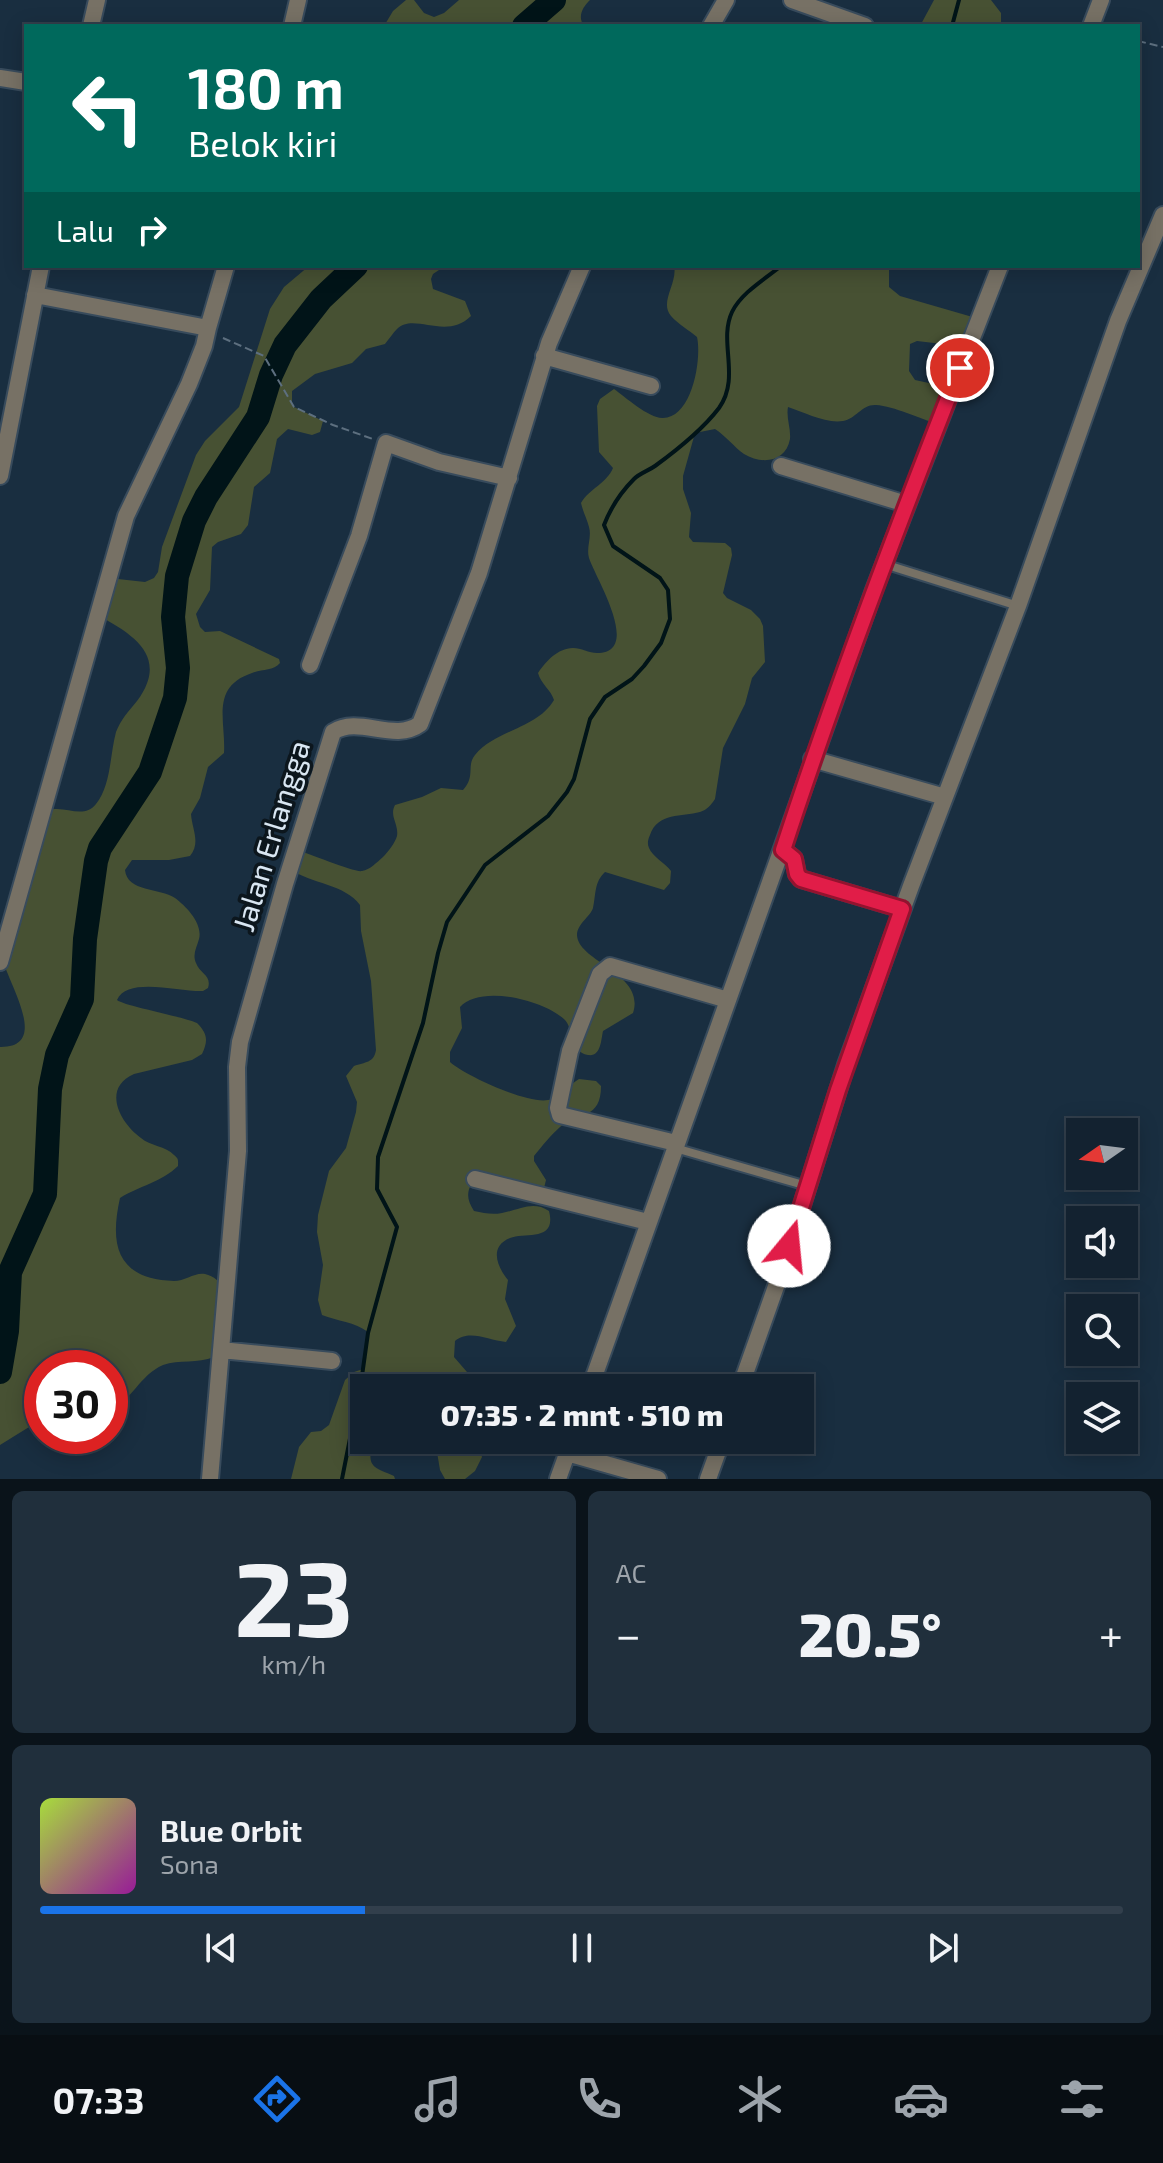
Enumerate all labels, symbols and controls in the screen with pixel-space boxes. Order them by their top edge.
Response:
text: 180 m [188,53,344,120]
icon: left [56,56,160,160]
text: Belok kiri [188,121,337,164]
icon: right [130,208,174,252]
text: Lalu [56,212,114,248]
pin [926,334,994,402]
icon: arrive [938,346,982,390]
street label: Jalan Erlangga [224,736,316,935]
north arrow [1066,1118,1138,1190]
map controls [1066,1118,1138,1454]
position arrow [747,1204,831,1288]
button: sound [1066,1206,1138,1278]
button: search [1066,1294,1138,1366]
speed limit sign: 30 [24,1350,128,1454]
button: layers [1066,1382,1138,1454]
text: 07:35 · 2 mnt · 510 m [441,1396,723,1432]
text: 23 [234,1533,353,1658]
text: AC [616,1557,646,1588]
text: 20.5° [798,1597,942,1669]
text: − [616,1607,641,1660]
text: + [1099,1607,1123,1660]
text: km/h [261,1648,326,1679]
text: Blue Orbit [160,1812,302,1848]
text: Sona [160,1848,219,1879]
icon: previous [199,1926,243,1970]
icon: pause [560,1926,604,1970]
icon: next [921,1926,965,1970]
icon: directions [249,2071,305,2127]
icon: music [410,2071,466,2127]
icon: phone [571,2071,627,2127]
icon: climate [732,2071,788,2127]
icon: car [893,2071,949,2127]
icon: filters [1054,2071,1110,2127]
text: 07:33 [53,2078,144,2121]

